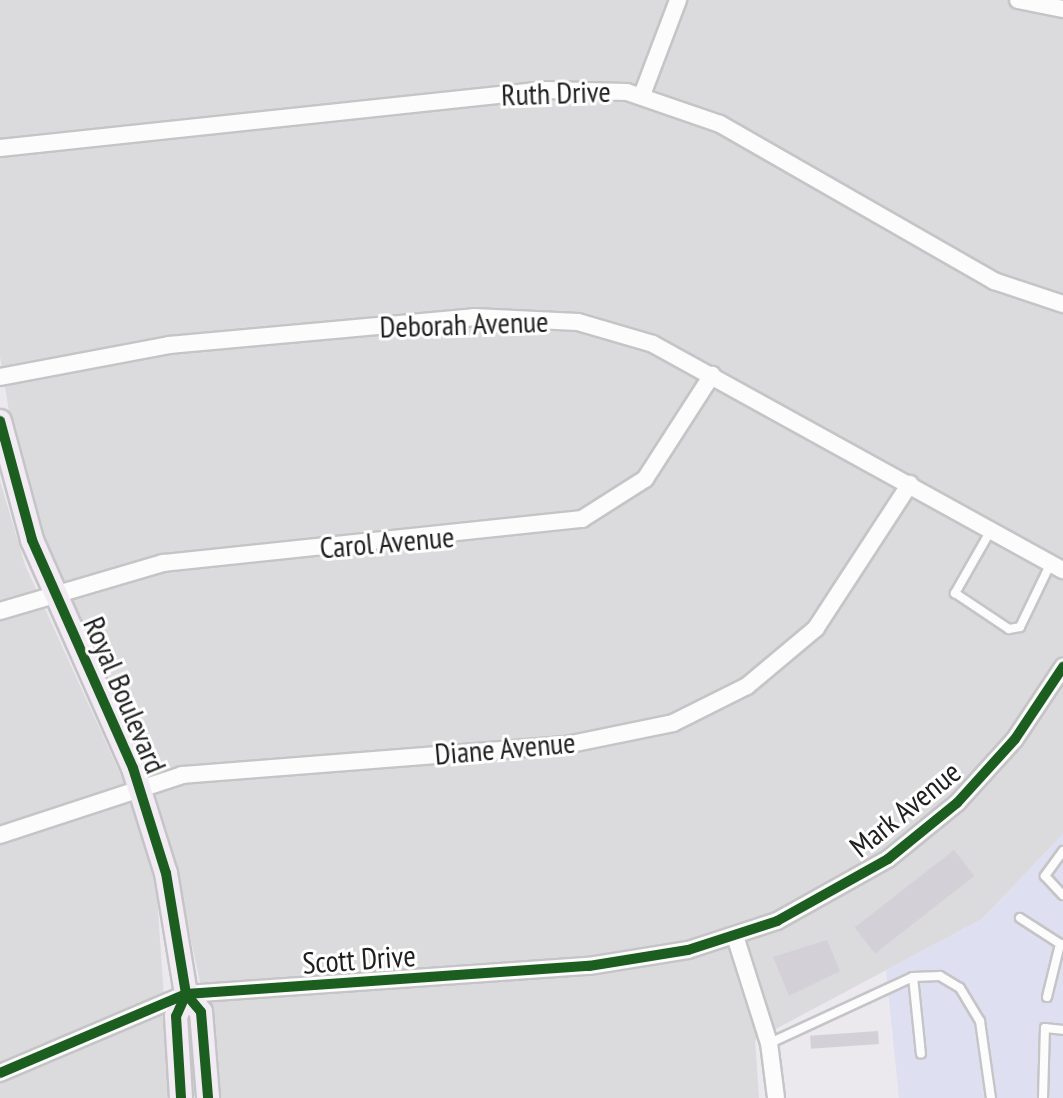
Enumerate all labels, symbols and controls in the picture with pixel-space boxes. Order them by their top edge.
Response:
street label: Ruth Drive [501,73,611,113]
street label: Deborah Avenue [379,303,549,345]
street label: Carol Avenue [318,518,456,566]
street label: Royal Boulevard [76,611,174,779]
street label: Diane Avenue [433,724,577,772]
street label: Mark Avenue [842,753,968,865]
street label: Scott Drive [301,937,417,981]

